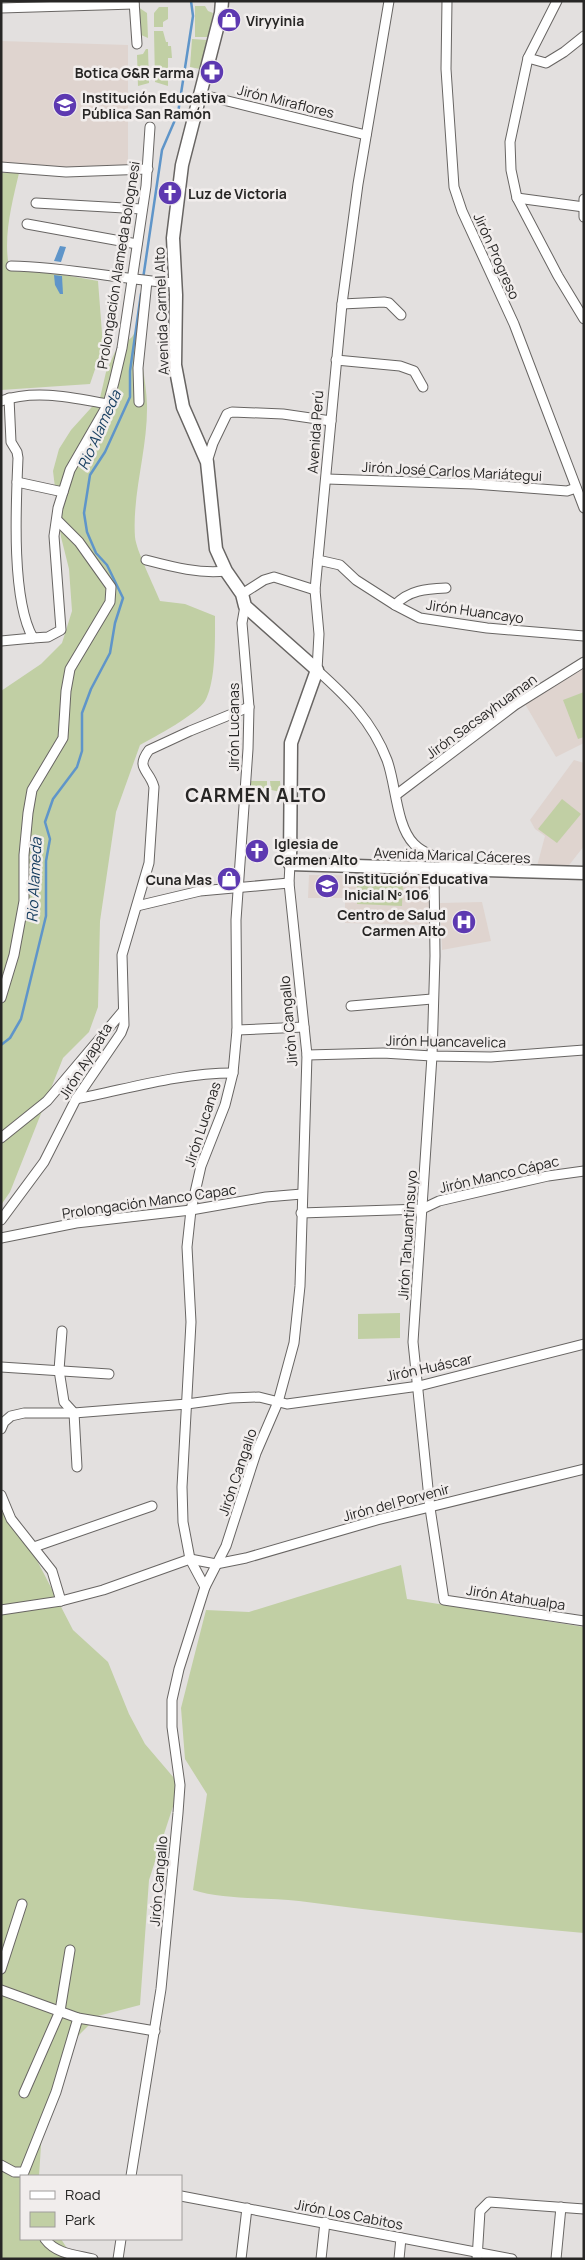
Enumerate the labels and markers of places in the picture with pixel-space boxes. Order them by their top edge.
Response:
shop icon: Viryyinia [216,7,242,33]
place label: Viryyinia [246,11,304,30]
pharmacy icon: Botica G&R Farma [199,59,225,85]
place label: Botica G&R Farma [75,63,194,82]
place label: Institución Educativa Pública San Ramón [82,88,226,123]
school or university icon: Institución Educativa Pública San Ramón [52,92,78,118]
church icon: Luz de Victoria [157,180,183,206]
place label: Luz de Victoria [188,184,287,203]
place label: Iglesia de Carmen Alto [274,834,358,869]
church icon: Iglesia de Carmen Alto [244,838,270,864]
shop icon: Cuna Mas [216,866,242,892]
place label: Institución Educativa Inicial Nº 106 [344,869,488,904]
place label: Cuna Mas [146,870,212,889]
school or university icon: Institución Educativa Inicial Nº 106 [314,873,340,899]
place label: Centro de Salud Carmen Alto [337,905,446,940]
hospital icon: Centro de Salud Carmen Alto [451,909,477,935]

